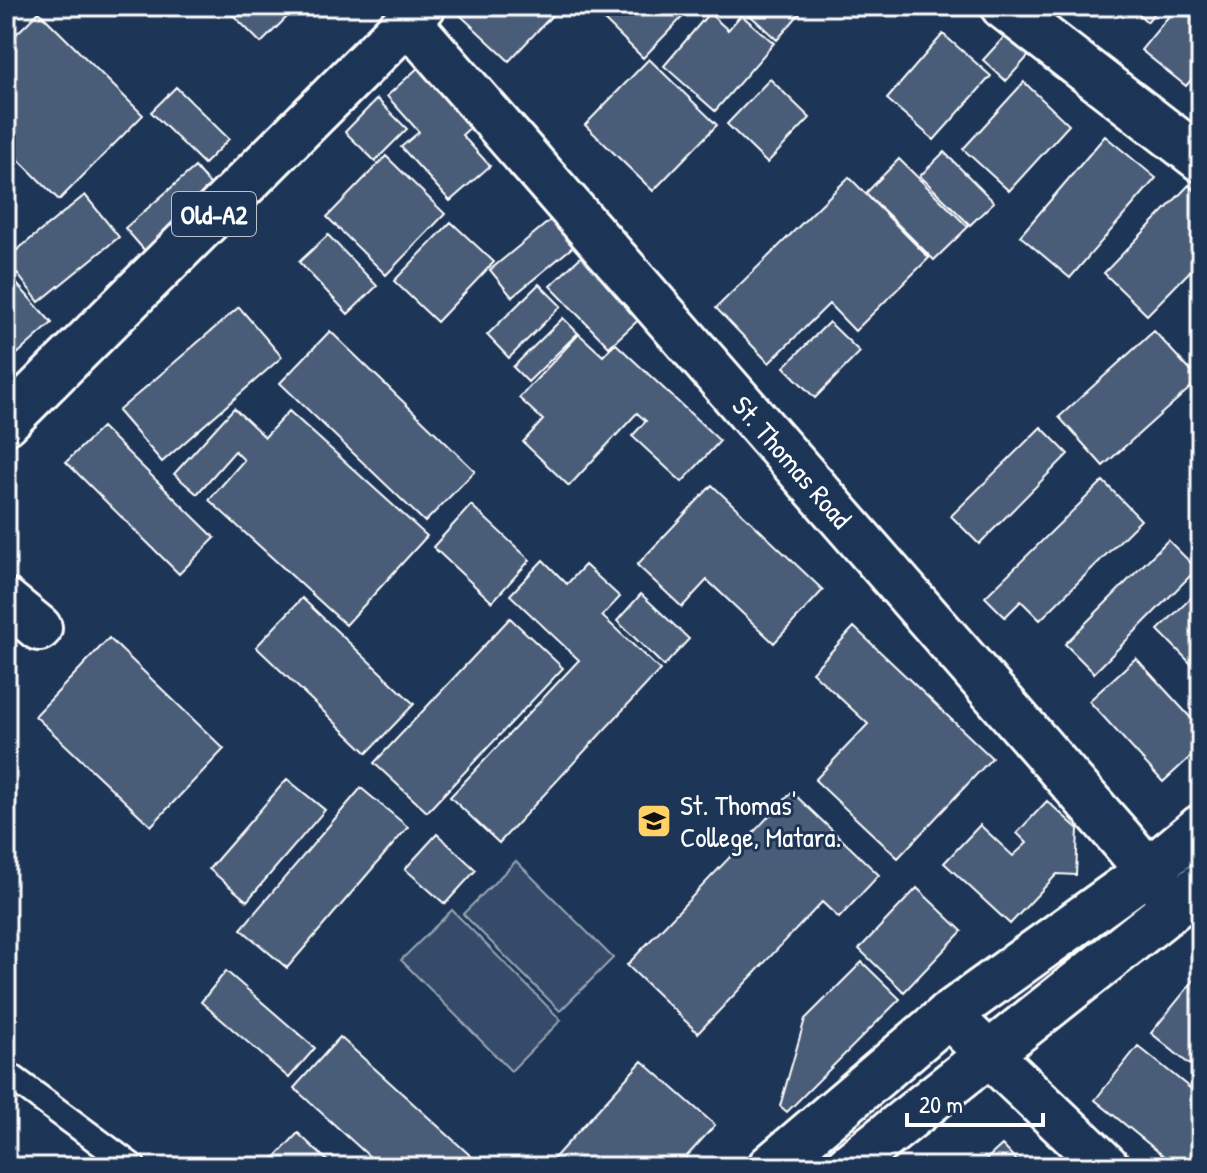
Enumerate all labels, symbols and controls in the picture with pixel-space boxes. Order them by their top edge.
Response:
road number: Old-A2 [172,192,256,236]
street label: St. Thomas Road [724,388,860,536]
place label: St. Thomas' College, Matara. [680,786,842,856]
school or university icon: St. Thomas' College, Matara. [635,802,673,840]
scale bar [907,1077,1043,1127]
text: 20 m [919,1088,963,1120]

